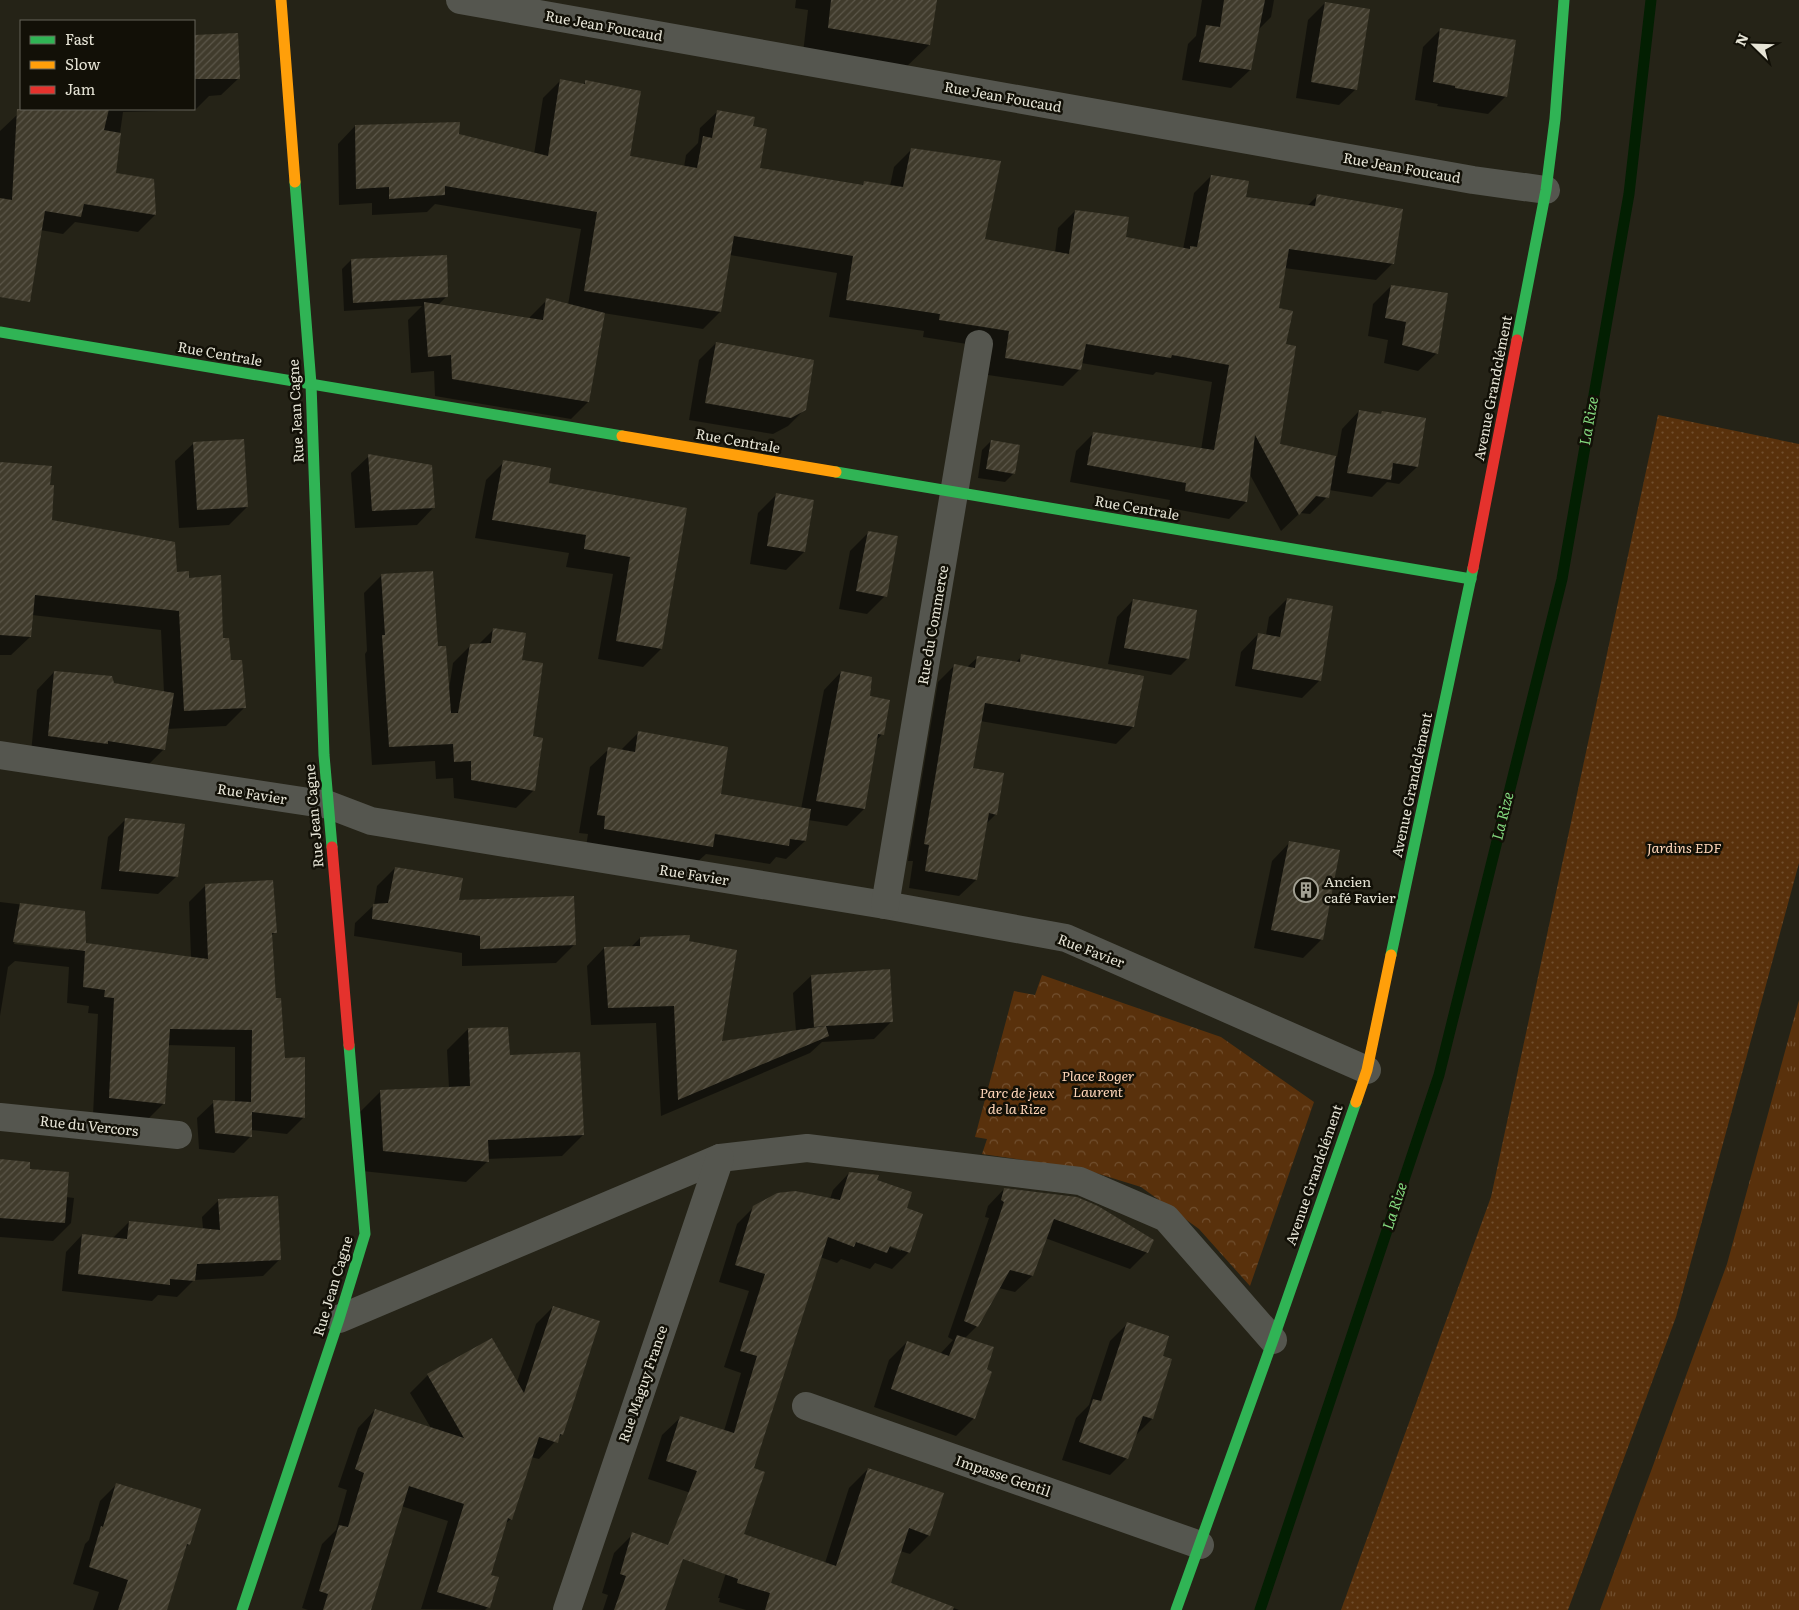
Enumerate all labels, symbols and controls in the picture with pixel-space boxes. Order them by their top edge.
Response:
street label: Rue Jean Foucaud [544,5,665,45]
legend [20,20,195,110]
north arrow [1729,20,1779,70]
text: Fast [65,27,94,50]
text: N [1730,30,1753,49]
text: Slow [65,52,100,75]
street label: Rue Jean Foucaud [943,76,1064,116]
text: Jam [65,77,96,100]
street label: Rue Jean Foucaud [1342,147,1463,187]
street label: Avenue Grandclément [1468,313,1516,462]
street label: Rue Centrale [176,336,264,370]
street label: Rue Jean Cagne [282,359,308,463]
water label: La Rize [1572,395,1603,447]
street label: Rue Centrale [694,423,782,457]
street label: Rue Centrale [1093,490,1181,524]
street label: Rue du Commerce [912,563,952,686]
street label: Avenue Grandclément [1386,710,1436,859]
street label: Rue Jean Cagne [299,763,327,869]
street label: Rue Favier [216,778,289,808]
water label: La Rize [1484,789,1519,842]
park label: Jardins EDF [1647,837,1721,857]
street label: Rue Favier [658,859,731,889]
place label: Ancien café Favier [1324,871,1396,907]
building icon: Ancien café Favier [1293,877,1319,903]
street label: Rue Favier [1055,928,1128,972]
park label: Place Roger Laurent [1061,1065,1135,1101]
park label: Parc de jeux de la Rize [979,1082,1055,1118]
street label: Avenue Grandclément [1280,1101,1347,1248]
street label: Rue du Vercors [39,1110,139,1140]
water label: La Rize [1375,1179,1412,1232]
street label: Rue Jean Cagne [307,1233,357,1338]
street label: Rue Maguy France [613,1322,671,1445]
street label: Impasse Gentil [953,1449,1054,1501]

